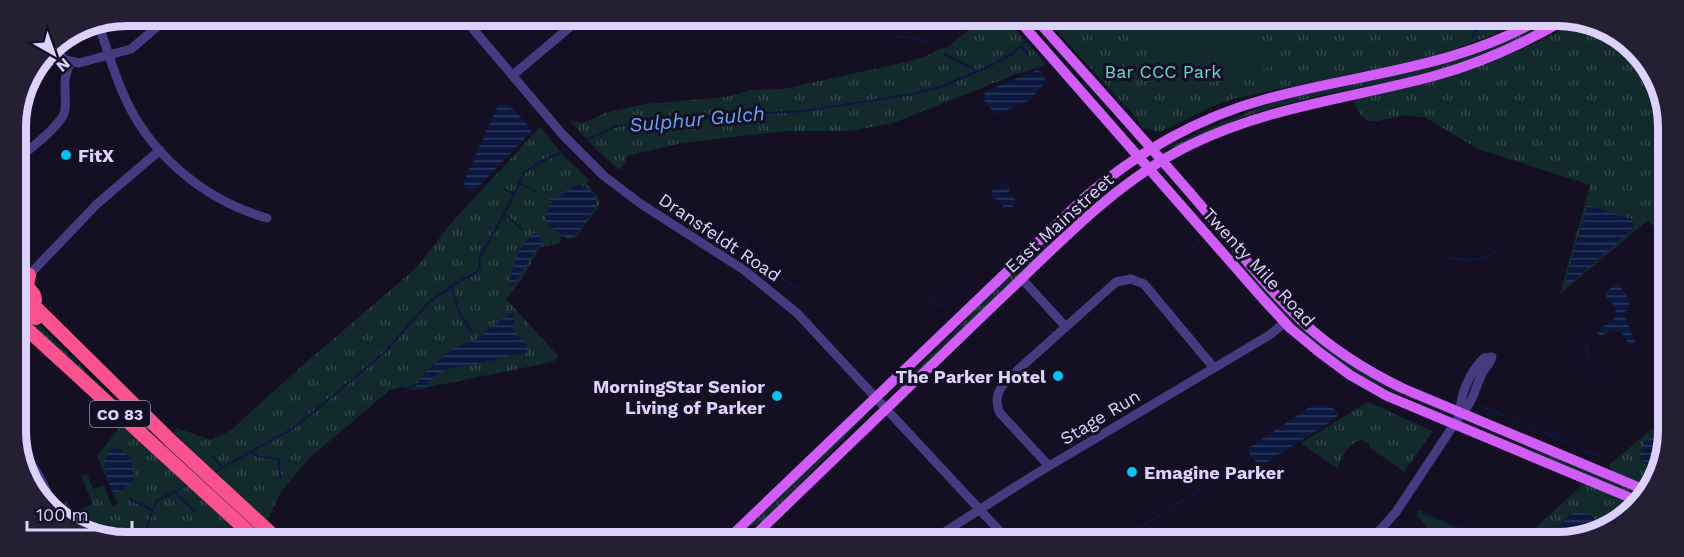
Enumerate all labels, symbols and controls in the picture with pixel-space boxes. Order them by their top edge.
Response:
north arrow [24,24,84,84]
text: N [53,54,74,76]
park label: Bar CCC Park [1105,61,1221,82]
water label: Sulphur Gulch [628,101,766,137]
place label: FitX [78,145,114,166]
marker: FitX [59,148,73,162]
street label: East Mainstreet [1001,169,1118,277]
street label: Dransfeldt Road [655,188,785,286]
street label: Twenty Mile Road [1199,203,1319,331]
place label: The Parker Hotel [896,366,1046,387]
marker: The Parker Hotel [1051,369,1065,383]
place label: MorningStar Senior Living of Parker [593,376,765,418]
street label: Stage Run [1056,385,1144,449]
marker: MorningStar Senior Living of Parker [770,389,784,403]
road number: CO 83 [90,401,150,427]
place label: Emagine Parker [1144,462,1284,483]
marker: Emagine Parker [1125,465,1139,479]
scale bar [27,494,132,532]
text: 100 m [36,504,89,525]

